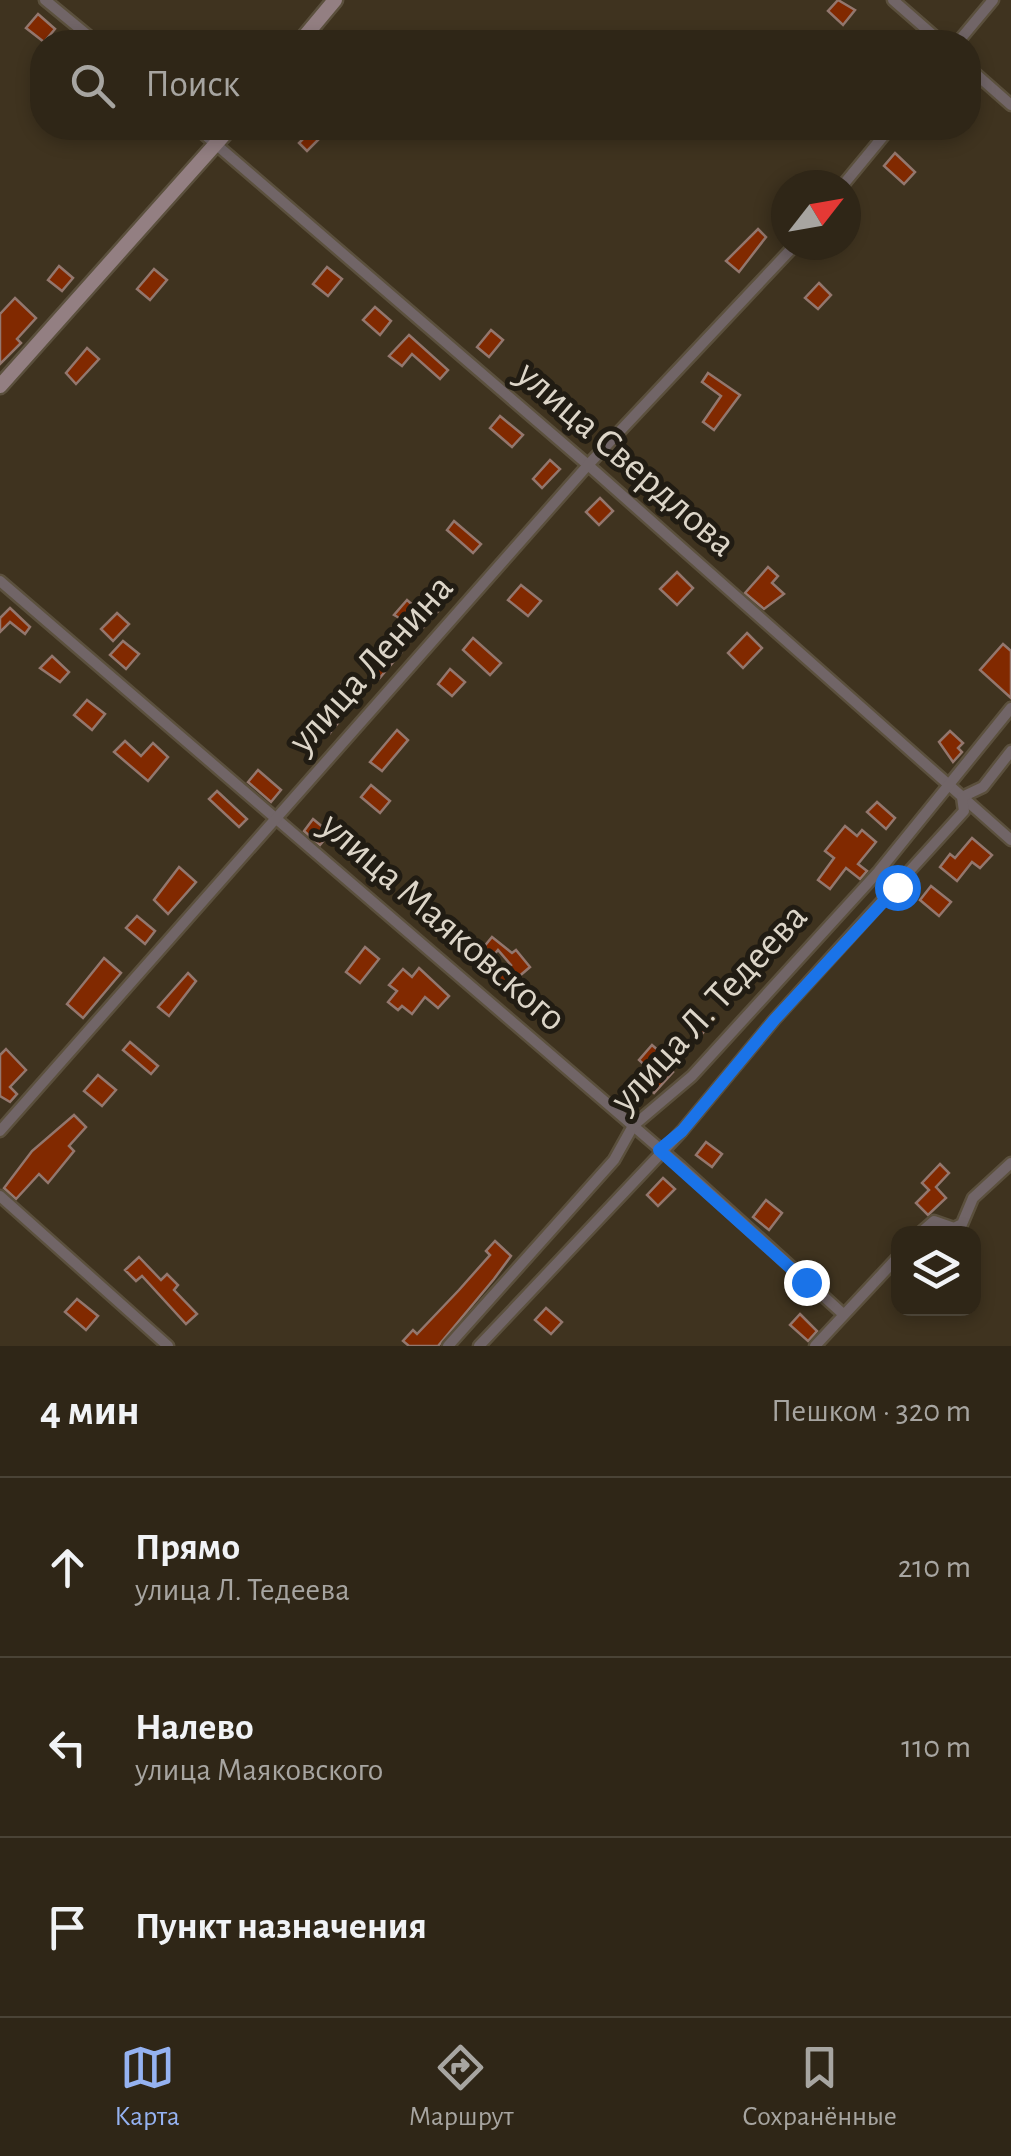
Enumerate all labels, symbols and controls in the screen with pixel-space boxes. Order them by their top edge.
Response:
search box [30,30,981,140]
icon: search [65,58,120,113]
text: Поиск [145,66,240,104]
north arrow [771,170,861,260]
street label: улица Свердлова [508,353,743,564]
street label: улица Ленина [280,567,461,762]
street label: улица Маяковского [312,804,573,1039]
route start [875,865,921,911]
street label: улица Л. Тедеева [602,896,815,1121]
map controls [891,1226,981,1316]
button: layers [891,1226,981,1316]
route end [784,1260,830,1306]
text: 4 мин [40,1390,140,1432]
text: Пешком · 320 m [771,1395,971,1427]
text: Прямо [135,1529,240,1567]
icon: ahead [40,1540,95,1595]
text: 210 m [898,1551,971,1583]
text: улица Л. Тедеева [135,1574,350,1606]
text: Налево [135,1709,254,1747]
icon: left [40,1720,95,1775]
text: 110 m [901,1731,971,1763]
text: улица Маяковского [135,1754,383,1786]
icon: arrive [40,1900,95,1955]
text: Пункт назначения [135,1908,427,1946]
tab: Карта [114,2040,180,2134]
tab: Маршрут [408,2040,514,2134]
tab: Сохранённые [742,2040,897,2134]

